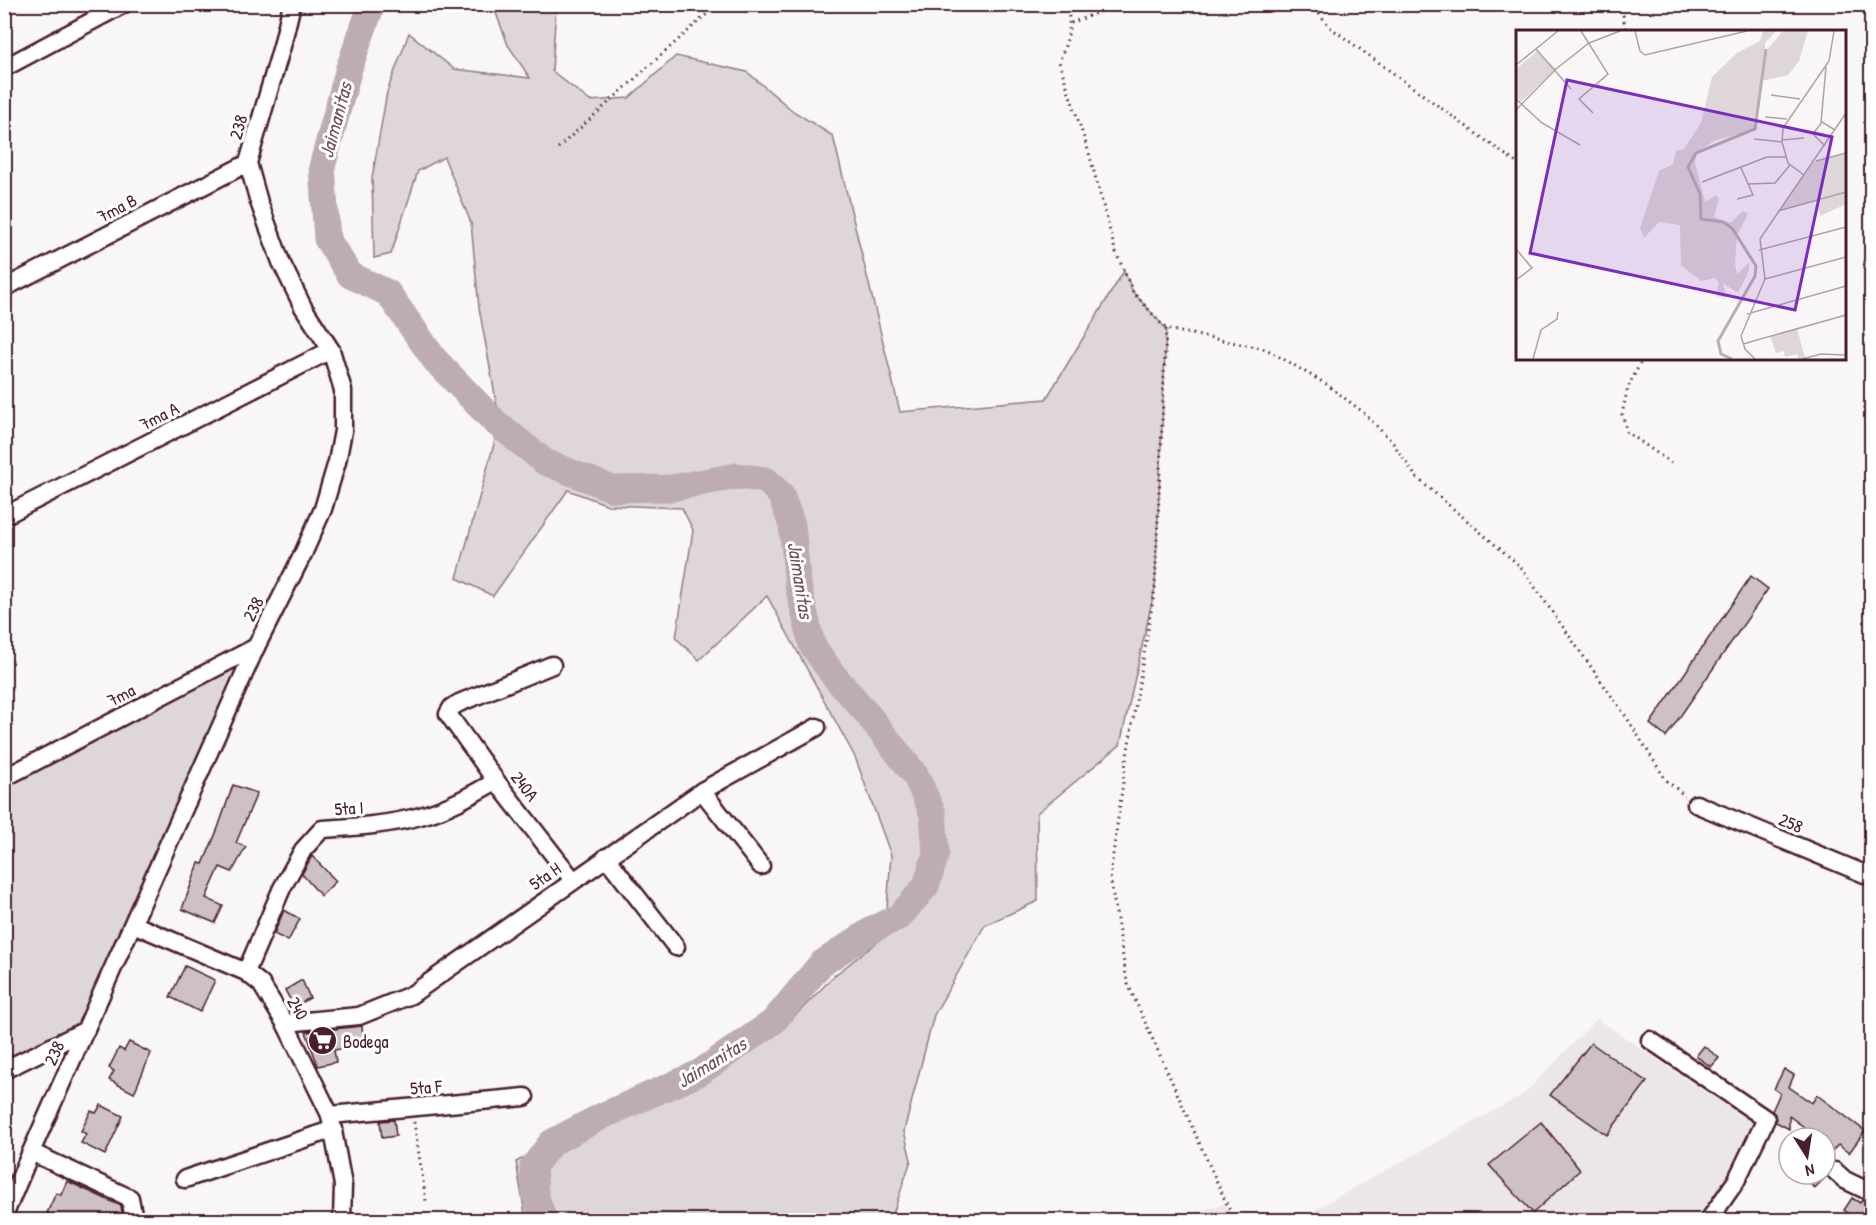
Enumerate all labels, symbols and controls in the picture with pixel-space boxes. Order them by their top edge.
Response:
inset map [1516,30,1846,360]
water label: Jaimanitas [312,77,359,161]
street label: 238 [223,112,253,142]
street label: 7ma B [93,187,141,229]
street label: 7ma A [135,395,183,436]
water label: Jaimanitas [782,540,821,622]
street label: 238 [236,592,270,625]
street label: 7ma [103,677,139,713]
street label: 240A [505,766,545,806]
street label: 5ta I [334,795,364,821]
street label: 258 [1775,807,1807,839]
street label: 5ta H [524,856,566,896]
street label: 240 [281,992,315,1024]
supermarket icon: Bodega [306,1025,338,1057]
place label: Bodega [343,1029,389,1054]
water label: Jaimanitas [671,1029,753,1094]
street label: 238 [38,1037,70,1069]
street label: 5ta F [409,1073,444,1101]
north arrow [1777,1126,1837,1186]
text: N [1803,1159,1817,1182]

